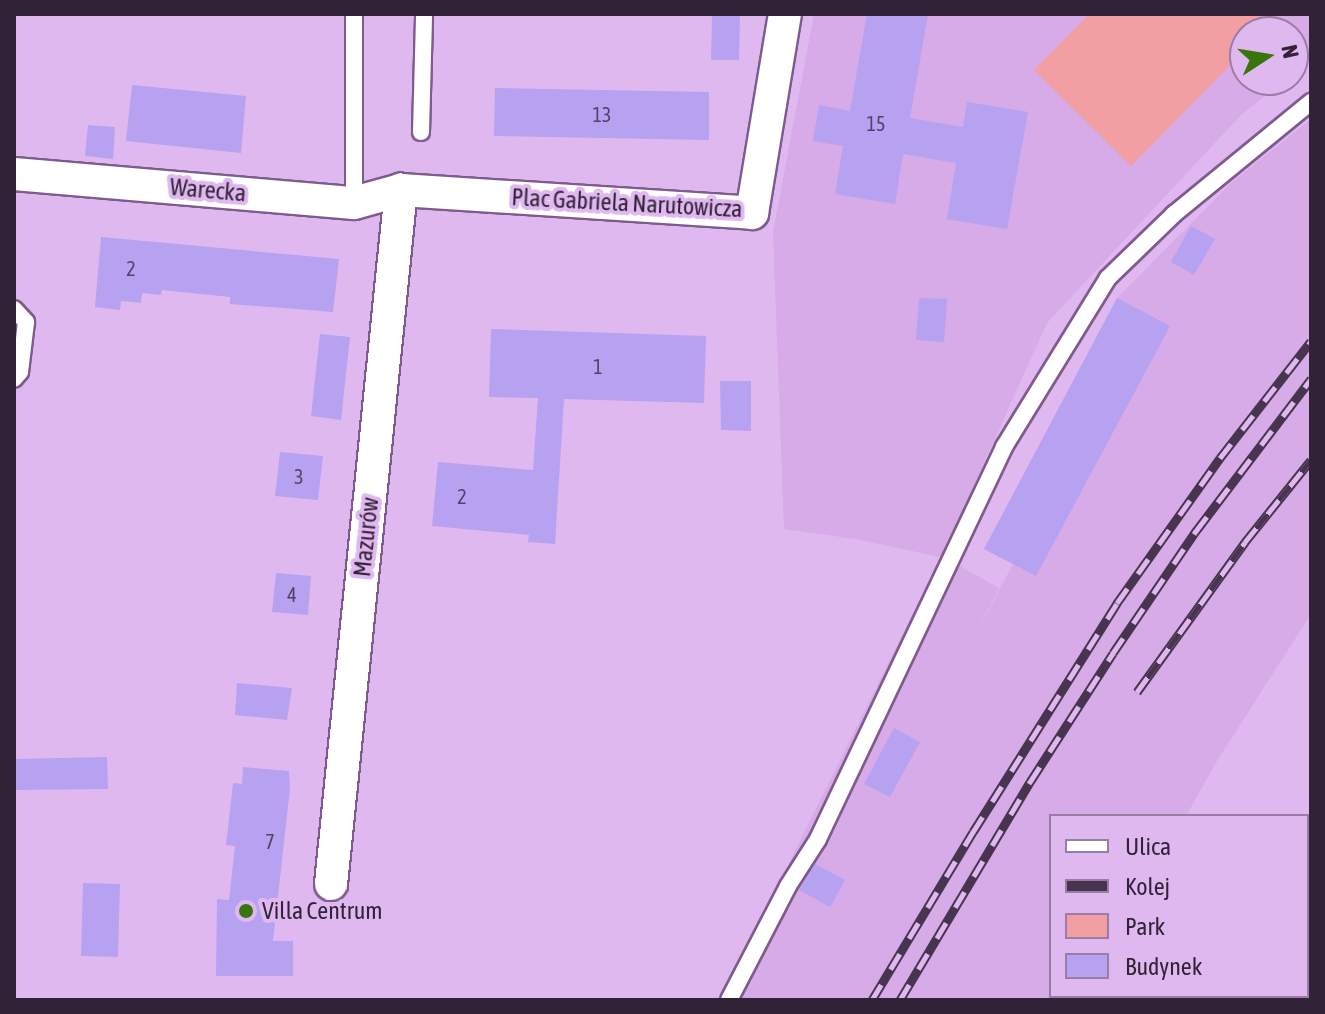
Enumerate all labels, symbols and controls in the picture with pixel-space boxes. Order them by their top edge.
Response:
north arrow [1229,16,1309,96]
text: N [1276,42,1305,60]
house number: 13 [593,102,611,126]
house number: 15 [867,111,885,135]
street label: Warecka [169,172,247,208]
street label: Plac Gabriela Narutowicza [511,183,743,223]
house number: 2 [126,256,136,280]
house number: 1 [593,354,603,378]
house number: 3 [294,464,304,488]
house number: 2 [457,484,467,508]
street label: Mazurów [348,496,384,578]
house number: 4 [287,582,297,606]
legend [1049,814,1309,998]
house number: 7 [265,829,275,853]
text: Ulica [1125,833,1171,860]
text: Kolej [1125,873,1170,900]
place label: Villa Centrum [262,897,383,925]
marker: Villa Centrum [237,902,255,920]
text: Park [1125,913,1165,940]
text: Budynek [1125,953,1202,980]

